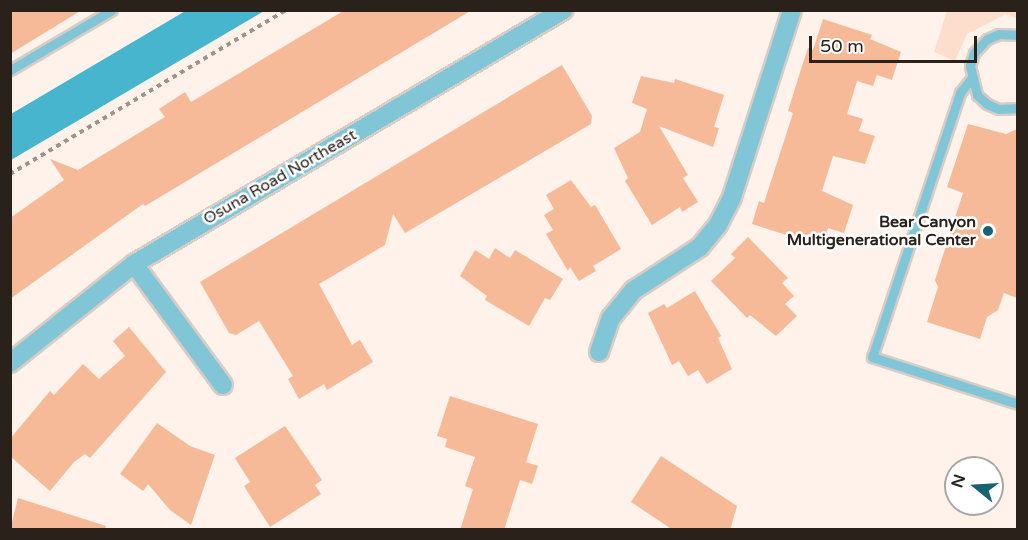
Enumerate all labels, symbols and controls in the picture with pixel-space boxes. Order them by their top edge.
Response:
scale bar [812,24,980,62]
text: 50 m [820,35,864,57]
street label: Osuna Road Northeast [200,125,360,229]
place label: Bear Canyon Multigenerational Center [787,212,976,250]
marker: Bear Canyon Multigenerational Center [981,224,995,238]
north arrow [944,456,1004,516]
text: N [947,472,970,490]

